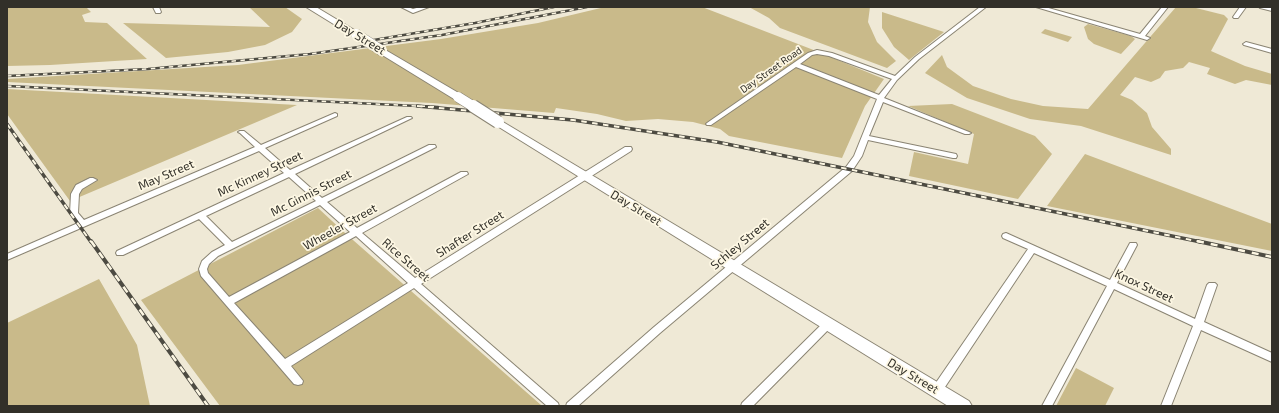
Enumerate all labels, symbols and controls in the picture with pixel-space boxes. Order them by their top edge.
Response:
street label: Day Street [332,16,388,58]
street label: Day Street Road [738,44,804,96]
street label: Mc Kinney Street [215,148,305,200]
street label: May Street [136,157,196,193]
street label: Mc Ginnis Street [268,166,354,220]
street label: Day Street [608,187,664,229]
street label: Wheeler Street [301,201,379,253]
street label: Shafter Street [434,208,506,260]
street label: Schley Street [708,215,772,273]
street label: Rice Street [379,235,433,285]
street label: Knox Street [1112,266,1176,306]
street label: Day Street [885,355,941,397]

